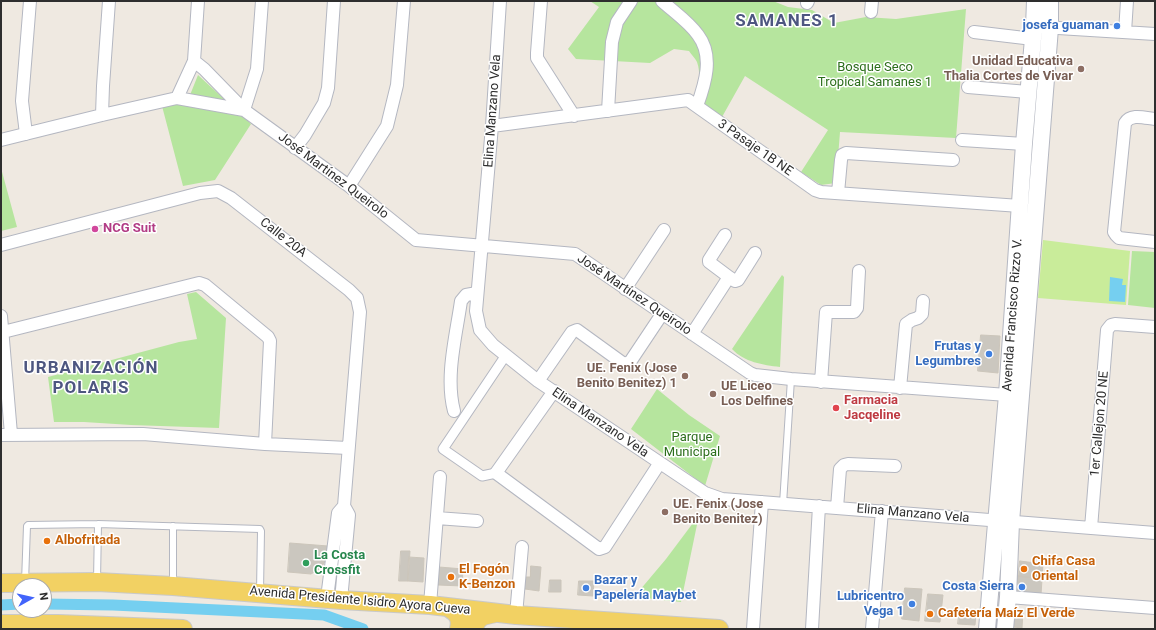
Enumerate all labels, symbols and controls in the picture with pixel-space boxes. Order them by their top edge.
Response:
district label: SAMANES 1 [735,12,839,32]
place label: josefa guaman [1023,18,1109,34]
marker: josefa guaman [1112,21,1122,31]
street label: Elina Manzano Vela [481,54,505,168]
place label: Unidad Educativa Thalia Cortes de Vivar [944,54,1073,85]
park label: Bosque Seco Tropical Samanes 1 [818,60,932,91]
marker: Unidad Educativa Thalia Cortes de Vivar [1076,64,1086,74]
street label: 3 Pasaje 1B NE [714,116,796,180]
street label: José Martínez Queirolo [275,129,391,223]
street label: Calle 20A [257,215,309,261]
place label: NCG Suit [103,221,156,237]
marker: NCG Suit [90,224,100,234]
street label: Avenida Francisco Rizzo V. [1000,238,1026,392]
street label: José Martínez Queirolo [574,251,694,339]
place label: Frutas y Legumbres [915,339,981,370]
marker: Frutas y Legumbres [984,349,994,359]
district label: URBANIZACIÓN POLARIS [24,359,158,399]
place label: UE. Fenix (Jose Benito Benitez) 1 [577,361,677,392]
marker: UE. Fenix (Jose Benito Benitez) 1 [680,371,690,381]
street label: 1er Callejon 20 NE [1088,371,1112,477]
place label: UE Liceo Los Delfines [721,379,793,410]
street label: Elina Manzano Vela [549,385,651,461]
marker: UE Liceo Los Delfines [708,389,718,399]
place label: Farmacia Jacqeline [844,393,901,424]
marker: Farmacia Jacqeline [831,403,841,413]
park label: Parque Municipal [664,430,720,461]
place label: UE. Fenix (Jose Benito Benitez) [673,497,763,528]
street label: Elina Manzano Vela [856,501,970,527]
marker: UE. Fenix (Jose Benito Benitez) [660,507,670,517]
place label: Albofritada [55,533,120,549]
marker: Albofritada [42,536,52,546]
place label: La Costa Crossfit [314,548,365,579]
place label: Chifa Casa Oriental [1032,554,1095,585]
marker: La Costa Crossfit [301,558,311,568]
place label: El Fogón K-Benzon [459,562,515,593]
marker: Chifa Casa Oriental [1019,564,1029,574]
marker: El Fogón K-Benzon [446,572,456,582]
place label: Bazar y Papelería Maybet [594,573,696,604]
north arrow [12,578,52,618]
place label: Costa Sierra [942,579,1014,595]
marker: Costa Sierra [1017,582,1027,592]
marker: Bazar y Papelería Maybet [581,583,591,593]
street label: Avenida Presidente Isidro Ayora Cueva [249,584,471,618]
place label: Lubricentro Vega 1 [837,589,904,620]
text: N [36,592,50,601]
marker: Lubricentro Vega 1 [907,599,917,609]
place label: Cafetería Maíz El Verde [938,606,1075,622]
marker: Cafetería Maíz El Verde [925,609,935,619]

